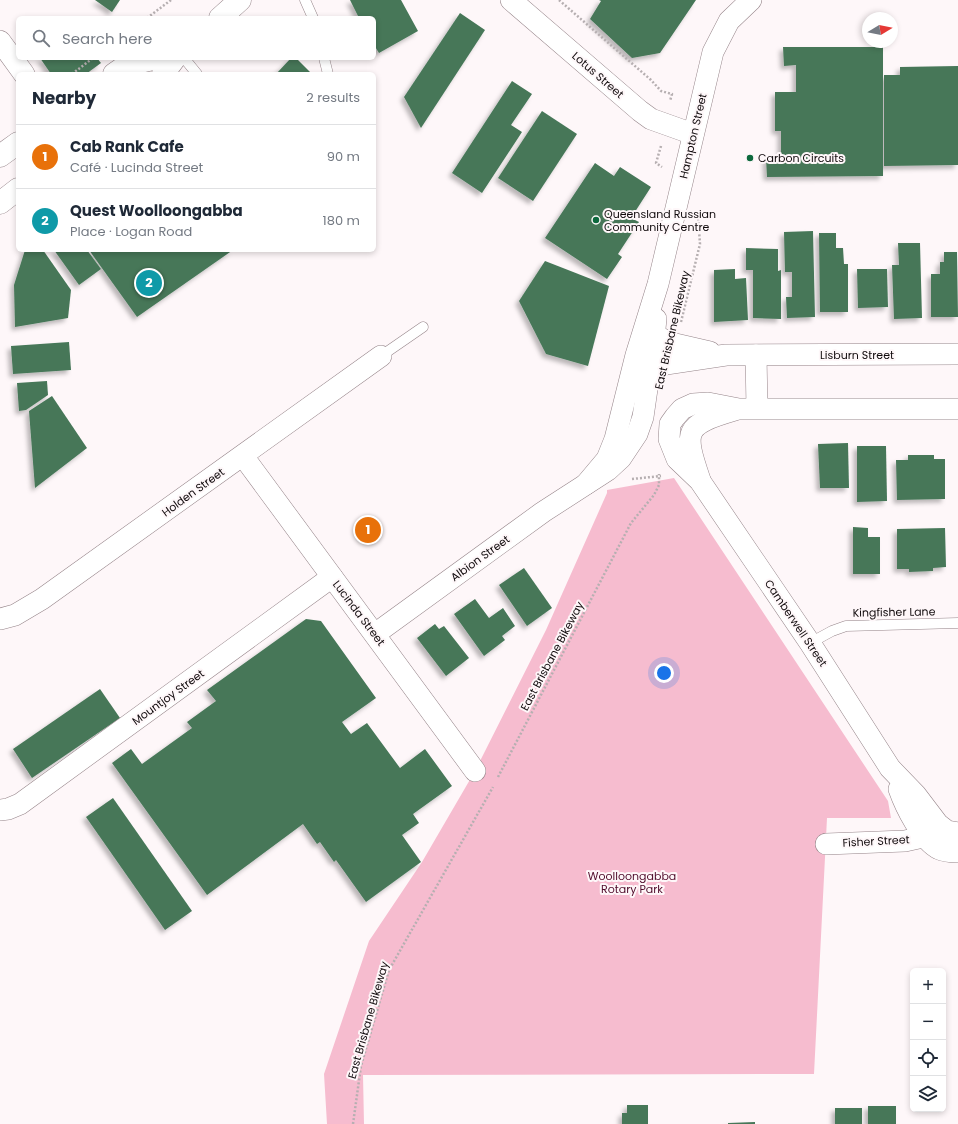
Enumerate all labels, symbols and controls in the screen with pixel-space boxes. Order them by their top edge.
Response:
north arrow [862,12,898,48]
search box [16,16,376,60]
icon: search [30,27,52,49]
text: Search here [62,28,152,49]
street label: Lotus Street [569,48,627,102]
text: Nearby [32,86,96,110]
text: 2 results [306,88,360,107]
street label: Hampton Street [675,92,711,180]
text: Cab Rank Cafe [70,136,184,157]
text: 1 [43,147,47,166]
text: 90 m [327,147,360,166]
place label: Carbon Circuits [758,150,844,166]
marker: Carbon Circuits [745,153,755,163]
text: Café · Lucinda Street [70,158,203,177]
text: Quest Woolloongabba [70,200,243,221]
place label: Queensland Russian Community Centre [604,206,716,235]
text: 2 [41,211,49,230]
text: 180 m [323,211,360,230]
marker: Queensland Russian Community Centre [591,215,601,225]
text: Place · Logan Road [70,222,192,241]
pin: 2 [136,268,162,298]
street label: East Brisbane Bikeway [651,268,694,391]
street label: Lisburn Street [820,347,894,363]
street label: Holden Street [158,464,228,520]
pin: 1 [355,515,381,545]
street label: Albion Street [447,531,513,585]
street label: Camberwell Street [761,576,831,670]
street label: Lucinda Street [329,577,389,649]
street label: East Brisbane Bikeway [516,598,588,713]
street label: Kingfisher Lane [852,603,936,621]
your location [654,663,674,683]
street label: Mountjoy Street [129,665,207,729]
street label: Fisher Street [842,831,910,851]
park label: Woolloongabba Rotary Park [588,868,676,897]
street label: East Brisbane Bikeway [344,959,393,1081]
map controls [910,968,946,1112]
button: + [910,968,946,1004]
button: − [910,1004,946,1040]
button: locate [910,1040,946,1076]
button: layers [910,1076,946,1112]

